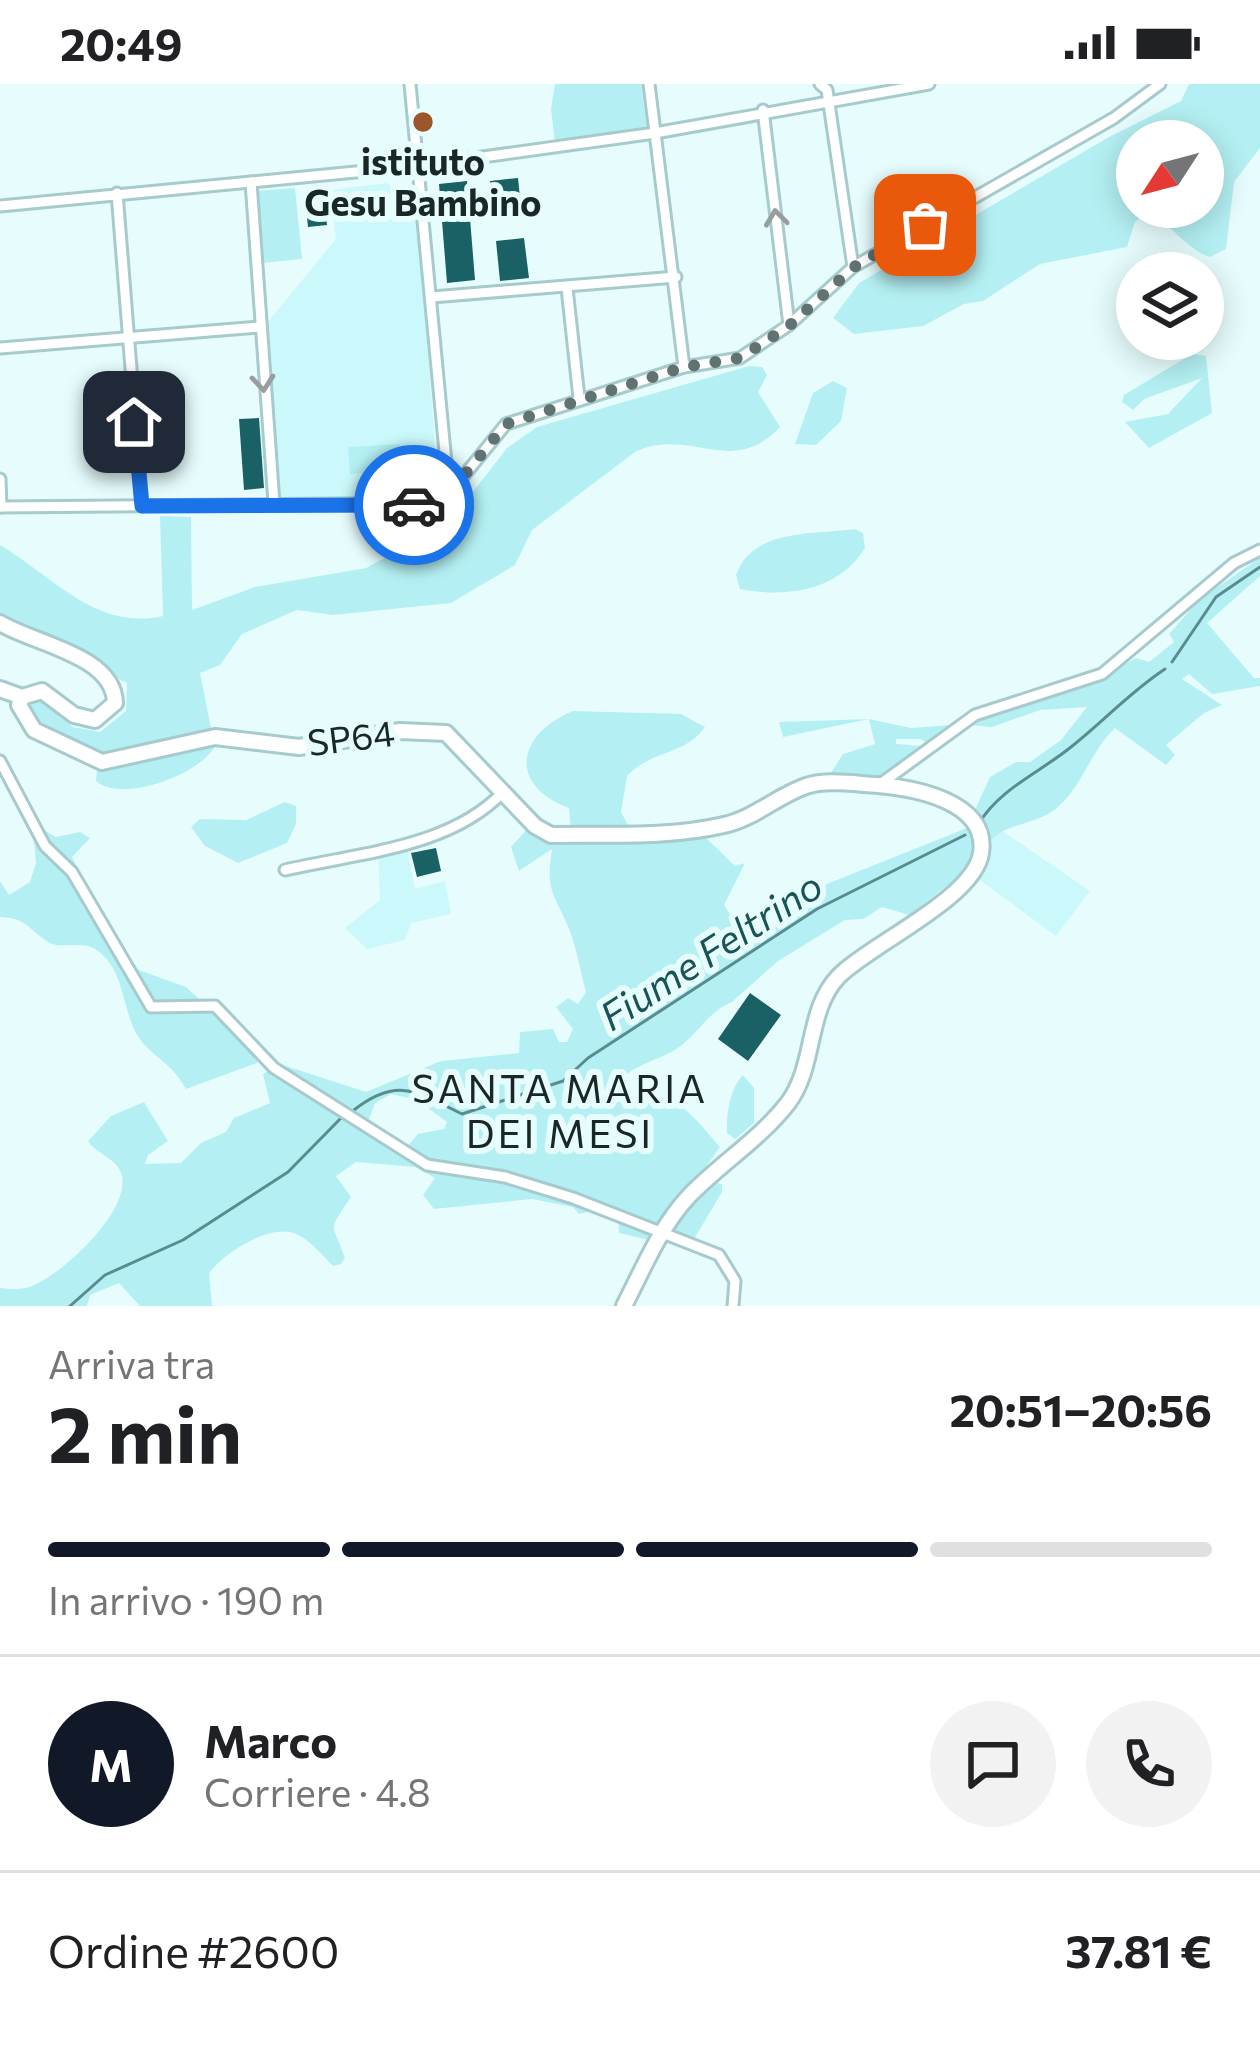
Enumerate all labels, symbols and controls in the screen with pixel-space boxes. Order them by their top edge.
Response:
text: 20:49 [60,15,183,70]
marker: istituto Gesu Bambino [410,109,436,135]
north arrow [1116,120,1224,228]
map controls [1116,120,1224,360]
place label: istituto Gesu Bambino [304,138,542,223]
pin [874,174,976,276]
icon: bag [892,192,958,258]
one-way arrow [764,208,790,227]
button: layers [1116,252,1224,360]
pin [83,371,185,473]
one-way arrow [250,374,276,393]
icon: home [101,389,167,455]
courier [354,445,474,565]
icon: car [381,472,447,538]
street label: SP64 [305,709,397,763]
water label: Fiume Feltrino [590,860,830,1039]
district label: SANTA MARIA DEI MESI [412,1063,708,1156]
text: Arriva tra [48,1339,215,1387]
text: 20:51–20:56 [950,1381,1212,1436]
text: 2 min [48,1384,242,1479]
text: In arrivo · 190 m [48,1575,324,1623]
button: chat [930,1701,1056,1827]
button: phone [1086,1701,1212,1827]
text: Marco [204,1712,337,1767]
text: M [89,1736,133,1791]
text: Corriere · 4.8 [204,1767,431,1815]
text: Ordine #2600 [48,1922,339,1977]
text: 37.81 € [1065,1922,1212,1977]

